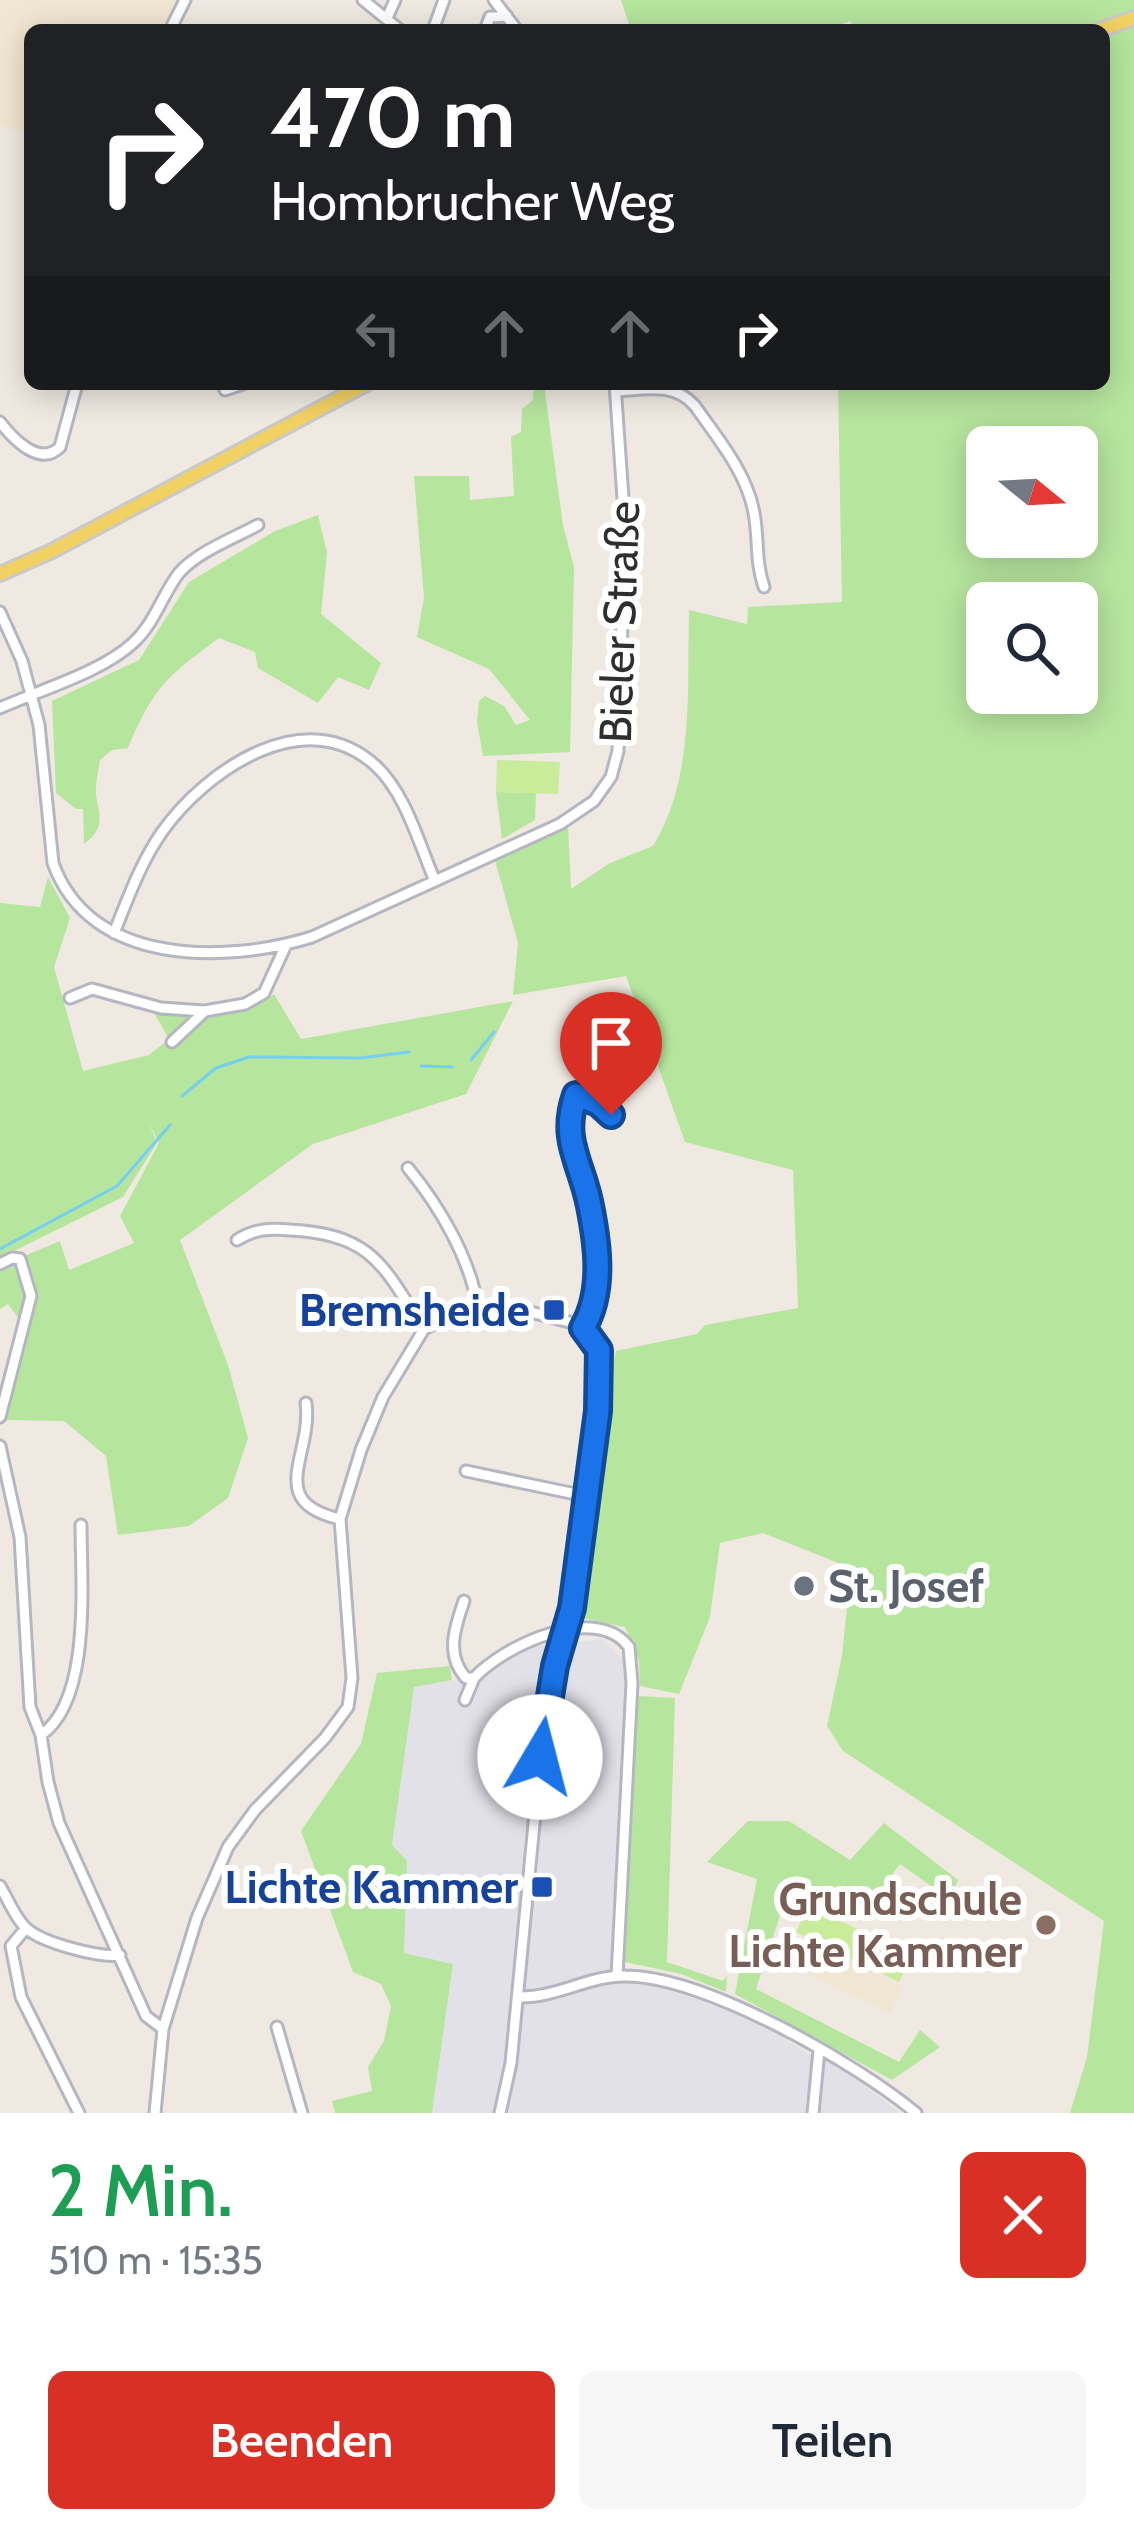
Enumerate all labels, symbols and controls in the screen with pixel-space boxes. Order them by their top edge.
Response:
text: 470 m [270,66,515,168]
icon: right [72,72,228,228]
text: Hombrucher Weg [270,168,674,234]
icon: left [345,300,411,366]
icon: ahead [471,300,537,366]
icon: ahead [597,300,663,366]
icon: right [723,300,789,366]
north arrow [966,426,1098,558]
map controls [966,426,1098,714]
street label: Bieler Straße [588,500,650,744]
button: search [966,582,1098,714]
pin [560,992,662,1115]
icon: arrive [578,1010,644,1076]
place label: Bremsheide [299,1283,530,1337]
marker: Bremsheide [541,1297,567,1323]
place label: St. Josef [828,1559,984,1613]
marker: St. Josef [791,1573,817,1599]
position arrow [477,1694,603,1820]
place label: Lichte Kammer [224,1860,518,1914]
place label: Grundschule Lichte Kammer [728,1872,1022,1978]
marker: Lichte Kammer [529,1874,555,1900]
marker: Grundschule Lichte Kammer [1033,1912,1059,1938]
text: 2 Min. [48,2147,233,2234]
button: close [960,2152,1086,2278]
text: 510 m · 15:35 [48,2236,263,2284]
button: Beenden [48,2371,555,2509]
button: Teilen [579,2371,1086,2509]

